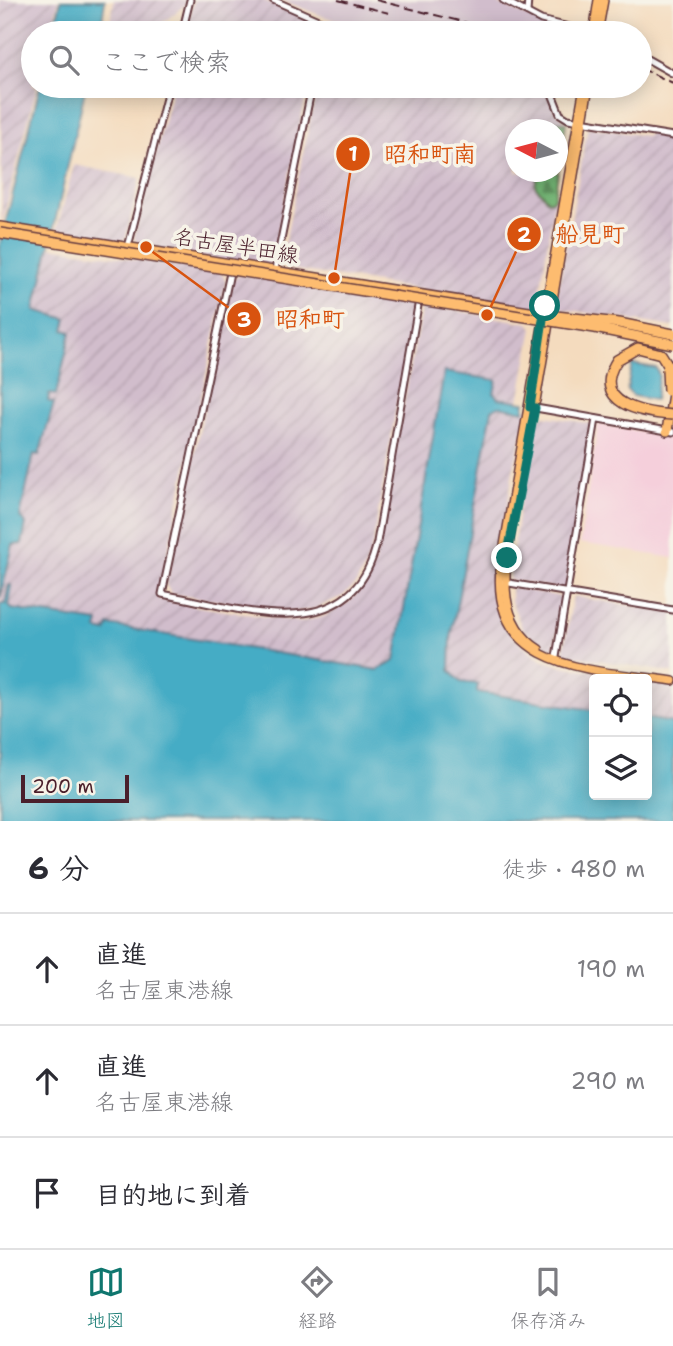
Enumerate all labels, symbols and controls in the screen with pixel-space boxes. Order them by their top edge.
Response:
search box [21,21,652,98]
icon: search [45,41,83,79]
text: ここで検索 [101,44,231,79]
north arrow [505,119,568,182]
callout: 昭和町南 [335,132,490,176]
text: 昭和町南 [384,139,476,169]
text: 1 [348,140,358,168]
callout: 船見町 [506,212,638,256]
text: 船見町 [556,219,625,249]
text: 2 [517,221,532,249]
street label: 名古屋半田線 [172,222,300,270]
route start [529,290,560,321]
callout: 昭和町 [226,297,358,341]
text: 昭和町 [276,304,345,334]
text: 3 [237,306,251,334]
route end [491,542,522,573]
map controls [589,674,652,800]
button: locate [589,674,652,737]
button: layers [589,737,652,800]
scale bar [21,772,130,804]
text: 200 m [32,774,94,799]
text: 6 分 [28,848,89,889]
text: 徒歩 · 480 m [502,854,645,884]
text: 直進 [95,936,147,971]
icon: ahead [28,950,66,988]
text: 190 m [577,954,645,984]
text: 名古屋東港線 [95,975,233,1005]
text: 直進 [95,1048,147,1083]
icon: ahead [28,1062,66,1100]
text: 290 m [571,1066,645,1096]
text: 名古屋東港線 [95,1087,233,1117]
icon: arrive [28,1174,66,1212]
text: 目的地に到着 [95,1177,251,1212]
tab: 地図 [87,1263,125,1333]
tab: 経路 [298,1263,336,1333]
tab: 保存済み [510,1263,586,1333]

